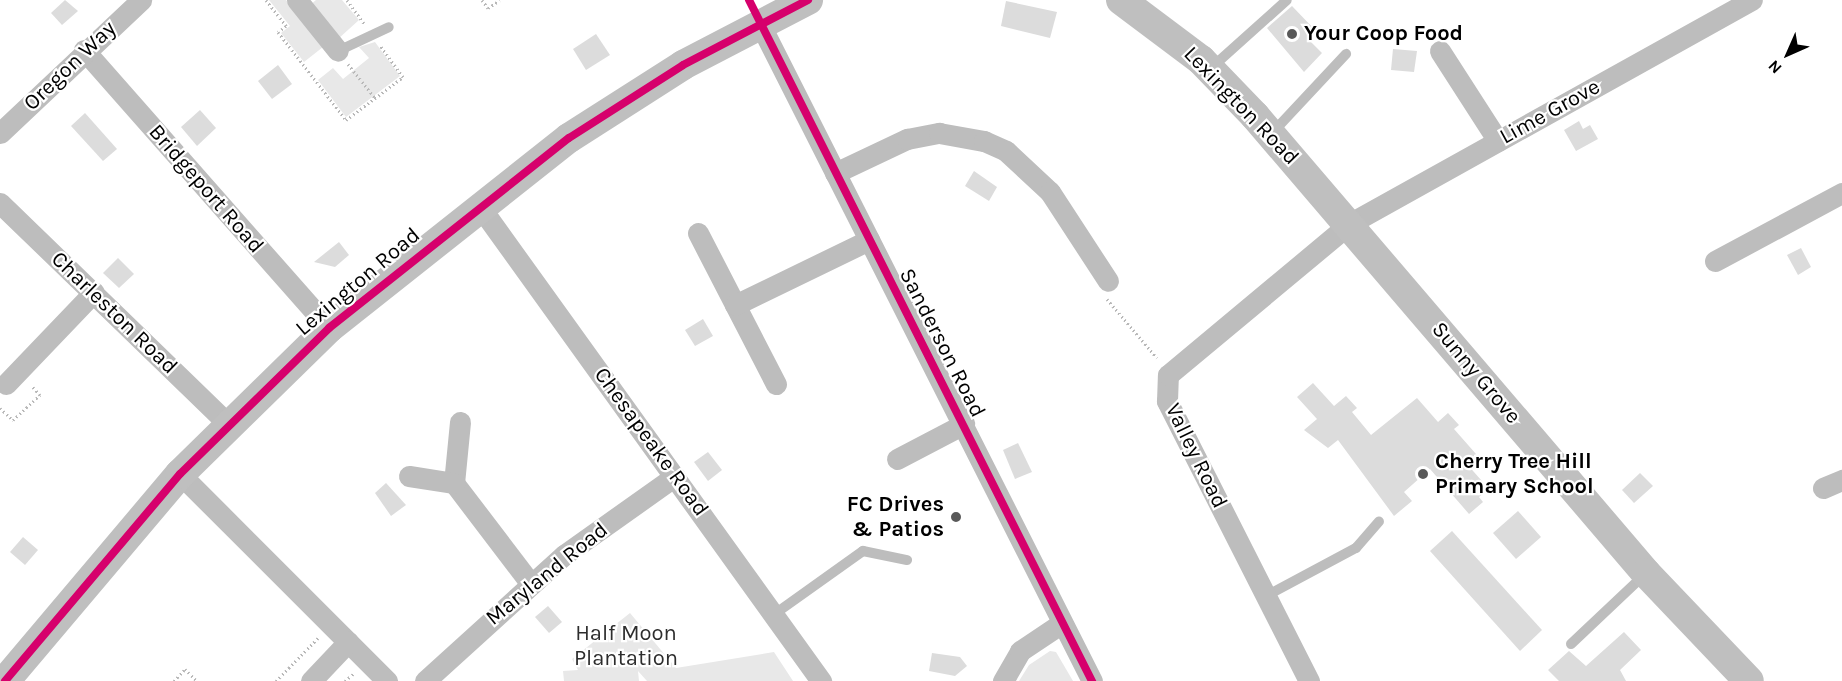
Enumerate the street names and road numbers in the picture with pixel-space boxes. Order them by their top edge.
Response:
street label: Oregon Way [18,16,122,116]
street label: Lexington Road [1178,41,1304,171]
street label: Lime Grove [1495,74,1605,150]
street label: Bridgeport Road [143,119,269,259]
street label: Lexington Road [290,222,426,342]
street label: Charleston Road [45,246,183,380]
street label: Sanderson Road [893,264,991,422]
street label: Sunny Grove [1426,317,1526,429]
street label: Chesapeake Road [588,362,714,522]
street label: Valley Road [1159,399,1233,513]
street label: Maryland Road [481,517,613,631]

